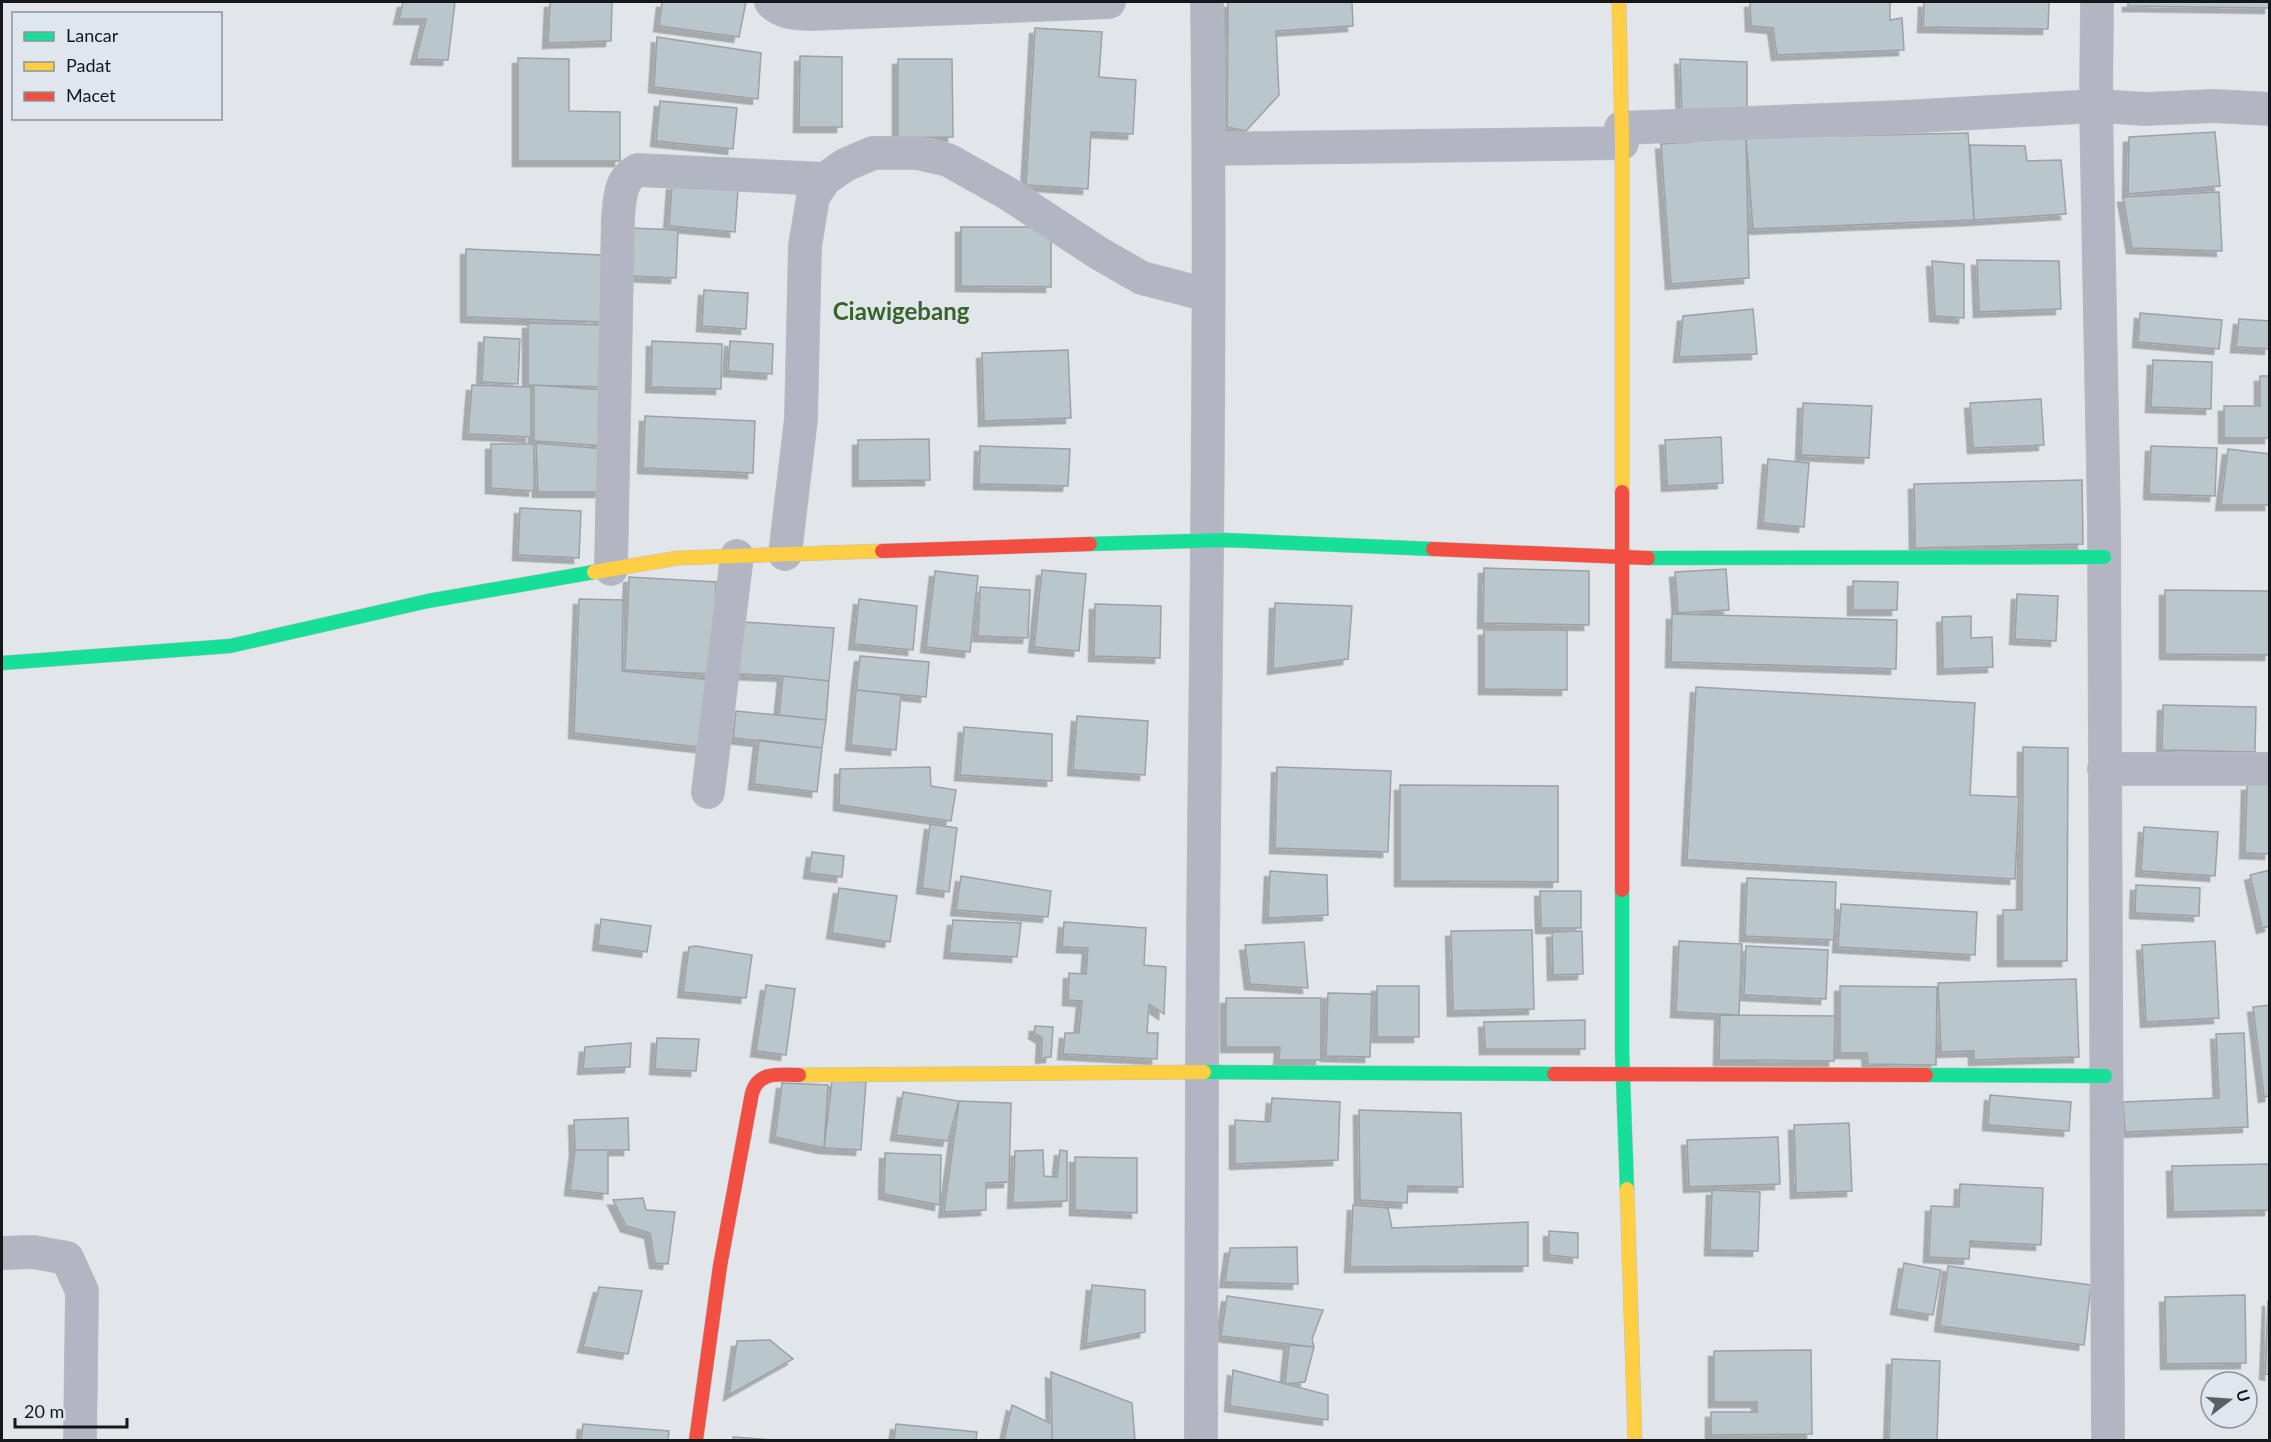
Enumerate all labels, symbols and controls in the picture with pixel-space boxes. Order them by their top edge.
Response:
legend [12,12,222,120]
text: Lancar [66,24,119,46]
text: Padat [66,54,111,76]
text: Macet [66,84,116,106]
district label: Ciawigebang [833,296,970,325]
north arrow [2199,1370,2259,1430]
text: U [2233,1387,2255,1404]
scale bar [15,1391,128,1429]
text: 20 m [24,1400,64,1422]

